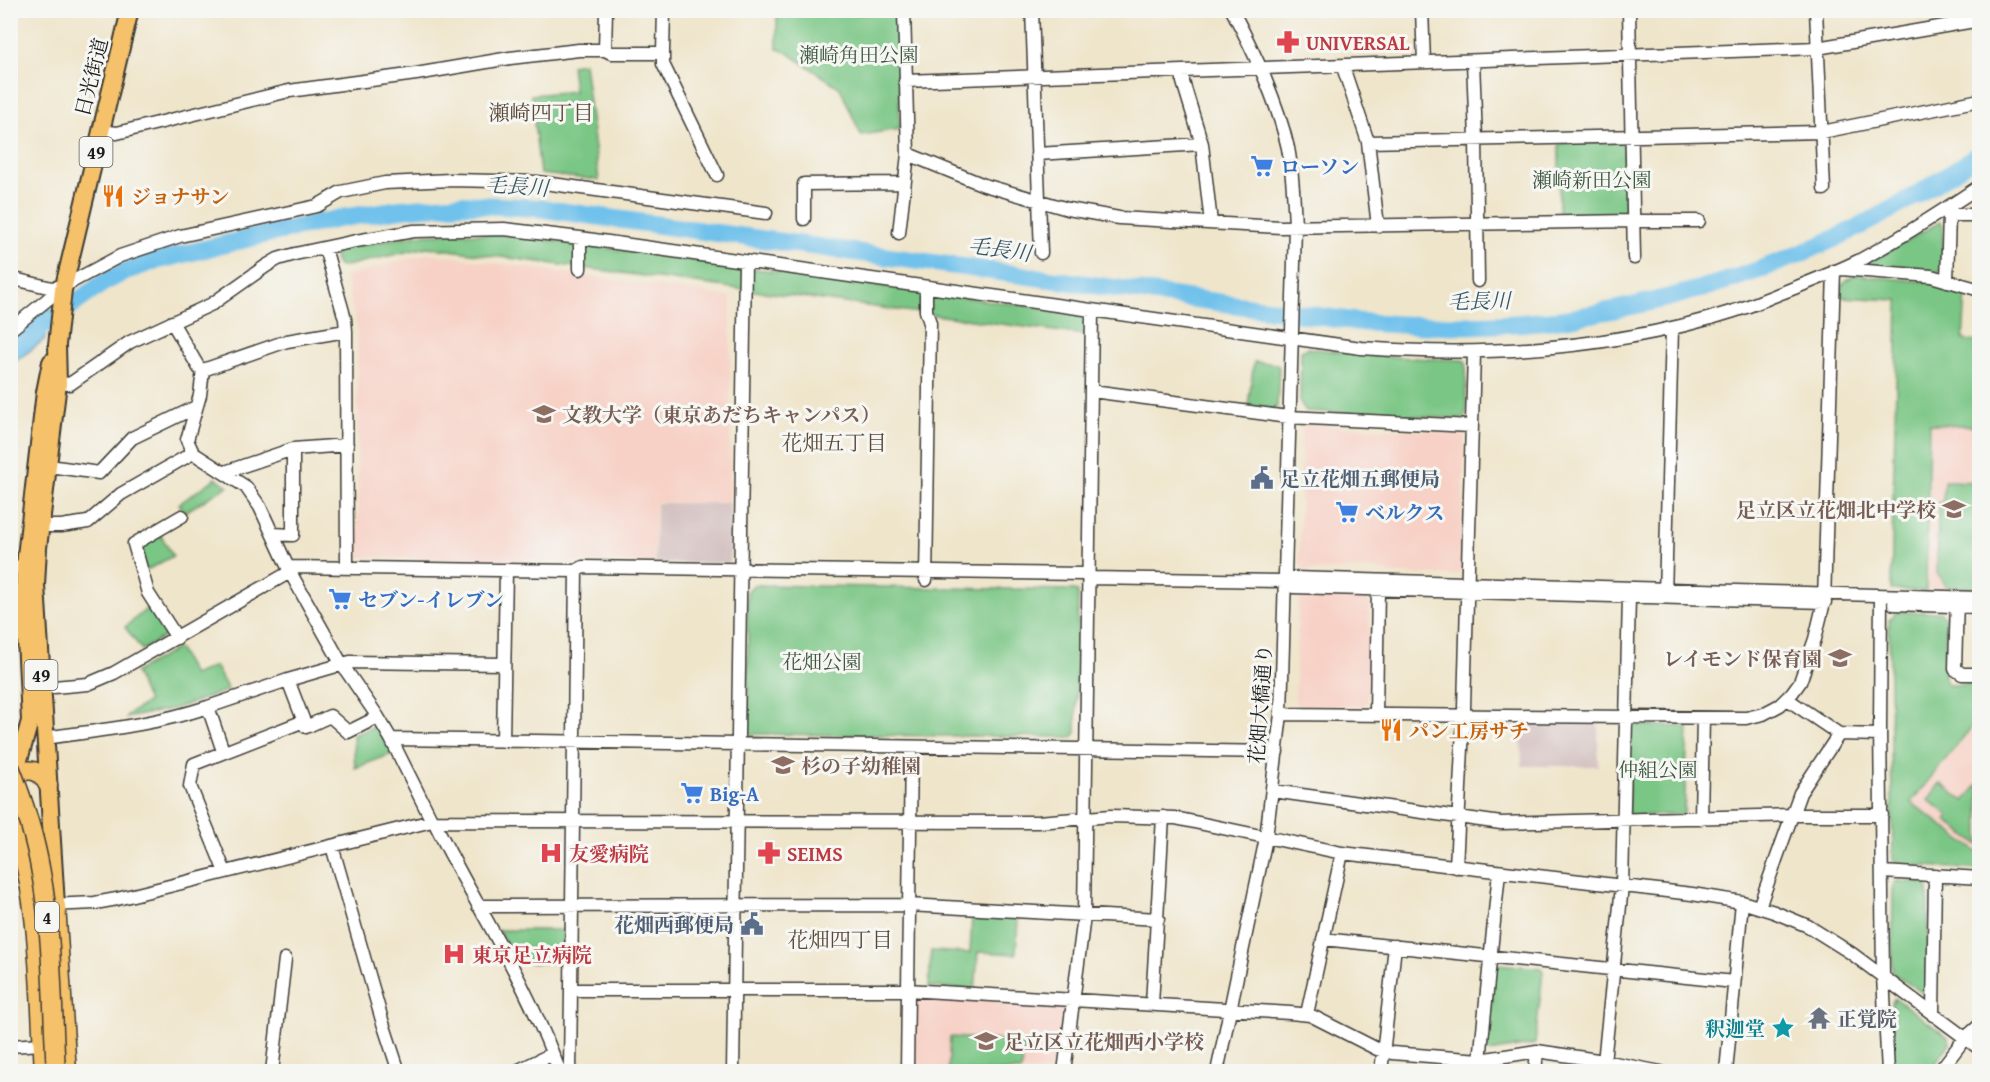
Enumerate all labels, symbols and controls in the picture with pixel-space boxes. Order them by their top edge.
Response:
place label: UNIVERSAL [1306,28,1410,57]
pharmacy icon: UNIVERSAL [1275,29,1301,55]
street label: 日光街道 [67,35,115,119]
park label: 瀬崎角田公園 [799,40,919,69]
district label: 瀬崎四丁目 [489,97,594,128]
road number: 49 [80,137,112,167]
place label: ローソン [1280,152,1359,181]
supermarket icon: ローソン [1249,153,1275,179]
park label: 瀬崎新田公園 [1532,165,1652,194]
water label: 毛長川 [484,168,551,204]
place label: ジョナサン [131,182,230,211]
restaurant icon: ジョナサン [100,183,126,209]
water label: 毛長川 [967,229,1035,269]
water label: 毛長川 [1447,285,1513,317]
place label: 文教大学（東京あだちキャンパス） [562,400,881,429]
school or university icon: 文教大学（東京あだちキャンパス） [531,401,557,427]
district label: 花畑五丁目 [782,427,887,458]
place label: 足立花畑五郵便局 [1280,464,1440,493]
public building icon: 足立花畑五郵便局 [1249,465,1275,491]
place label: 足立区立花畑北中学校 [1736,495,1936,524]
school or university icon: 足立区立花畑北中学校 [1941,496,1967,522]
place label: ベルクス [1365,498,1444,527]
supermarket icon: ベルクス [1334,499,1360,525]
place label: セブン-イレブン [358,585,504,614]
supermarket icon: セブン-イレブン [327,586,353,612]
street label: 花畑大橋通り [1241,643,1279,765]
place label: レイモンド保育園 [1663,644,1822,673]
school or university icon: レイモンド保育園 [1827,645,1853,671]
park label: 花畑公園 [782,647,862,676]
road number: 49 [24,660,57,690]
place label: パン工房サチ [1409,716,1529,745]
restaurant icon: パン工房サチ [1378,717,1404,743]
place label: 杉の子幼稚園 [801,751,921,780]
school or university icon: 杉の子幼稚園 [770,752,796,778]
park label: 仲組公園 [1618,755,1698,784]
place label: Big-A [710,779,759,808]
supermarket icon: Big-A [679,780,705,806]
place label: 友愛病院 [569,839,649,868]
place label: SEIMS [787,839,843,868]
hospital icon: 友愛病院 [538,840,564,866]
pharmacy icon: SEIMS [756,840,782,866]
road number: 4 [35,902,59,932]
place label: 花畑西郵便局 [614,910,734,939]
public building icon: 花畑西郵便局 [739,911,765,937]
district label: 花畑四丁目 [788,924,893,955]
place label: 東京足立病院 [472,940,592,969]
hospital icon: 東京足立病院 [441,941,467,967]
place label: 正覚院 [1837,1004,1897,1033]
temple icon: 正覚院 [1806,1005,1832,1031]
place label: 釈迦堂 [1705,1014,1765,1043]
place icon: 釈迦堂 [1770,1015,1796,1041]
place label: 足立区立花畑西小学校 [1004,1027,1204,1056]
school or university icon: 足立区立花畑西小学校 [973,1028,999,1054]

